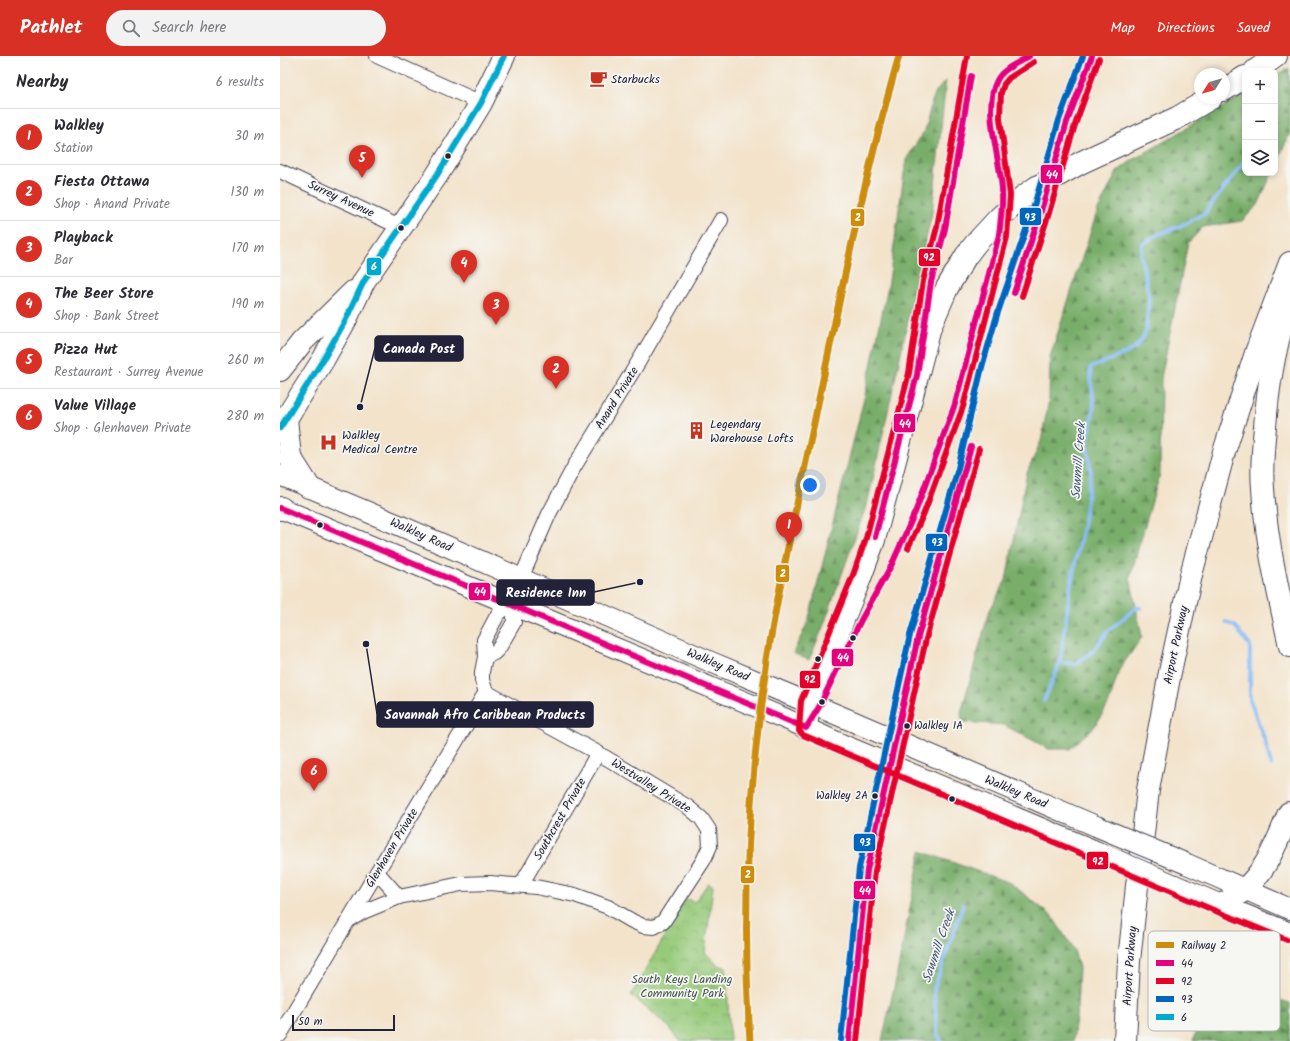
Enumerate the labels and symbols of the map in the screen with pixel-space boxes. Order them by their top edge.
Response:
north arrow [1194,68,1230,104]
cafe icon: Starbucks [588,69,608,89]
place label: Starbucks [611,70,660,89]
pin: 5 [349,145,375,178]
unlabelled marker [443,151,453,161]
line badge: 44 [1040,164,1063,184]
text: 44 [1046,166,1058,184]
street label: Surrey Avenue [305,175,378,223]
line badge: 93 [1019,207,1042,226]
line badge: 2 [850,208,865,227]
text: 2 [855,209,861,227]
text: 93 [1024,209,1036,227]
unlabelled marker [396,223,406,233]
line badge: 92 [918,248,941,267]
text: 92 [923,249,935,267]
pin: 4 [451,250,477,283]
line badge: 6 [366,257,382,276]
text: 6 [371,258,377,276]
pin: 3 [483,292,509,325]
callout: Canada Post [375,336,463,361]
text: Canada Post [383,339,455,360]
pin: 2 [543,356,569,389]
street label: Anand Private [590,363,644,433]
line badge: 44 [893,413,916,433]
place label: Legendary Warehouse Lofts [710,415,794,448]
text: 44 [899,415,911,433]
water label: Sawmill Creek [1066,420,1092,500]
building icon: Legendary Warehouse Lofts [687,421,707,441]
place label: Walkley Medical Centre [342,426,418,459]
hospital icon: Walkley Medical Centre [319,432,339,452]
your location [800,475,820,495]
pin: 1 [776,512,802,545]
street label: Walkley Road [387,513,456,558]
unlabelled marker [315,520,325,530]
line badge: 93 [925,533,948,552]
text: 93 [931,534,943,552]
line badge: 2 [775,564,790,583]
text: 2 [780,565,786,583]
callout: Residence Inn [497,580,594,605]
line badge: 44 [468,582,491,601]
text: 44 [474,583,486,601]
text: Residence Inn [506,583,586,604]
street label: Airport Parkway [1158,604,1194,686]
unlabelled marker [848,633,858,643]
street label: Walkley Road [684,643,753,687]
line badge: 44 [831,648,854,667]
text: 44 [837,649,849,667]
unlabelled marker [813,654,823,664]
line badge: 92 [799,670,821,689]
text: 92 [804,671,816,689]
unlabelled marker [817,697,827,707]
callout: Savannah Afro Caribbean Products [377,702,593,727]
text: Savannah Afro Caribbean Products [385,705,585,726]
place label: Walkley 1A [914,717,963,735]
marker: Walkley 1A [902,721,912,731]
street label: Westvalley Private [607,754,695,818]
pin: 6 [301,758,327,791]
street label: Walkley Road [982,770,1051,814]
street label: Southcrest Private [529,774,592,864]
place label: Walkley 2A [816,787,868,805]
marker: Walkley 2A [870,791,880,801]
unlabelled marker [947,794,957,804]
street label: Glenhaven Private [361,804,424,891]
line badge: 93 [853,833,876,852]
text: 93 [859,834,871,852]
line badge: 92 [1086,851,1109,870]
text: 92 [1092,853,1104,871]
line badge: 2 [740,865,755,884]
text: 2 [745,866,751,884]
line badge: 44 [853,880,876,900]
text: 44 [859,882,871,900]
water label: Sawmill Creek [917,905,962,986]
street label: Airport Parkway [1118,925,1142,1006]
legend [1148,931,1280,1031]
text: Railway 2 [1181,937,1226,955]
text: 44 [1181,955,1193,973]
park label: South Keys Landing Community Park [631,970,733,1003]
text: 92 [1181,973,1193,991]
text: 93 [1181,991,1193,1009]
text: 6 [1181,1009,1187,1027]
scale bar [292,1013,395,1032]

